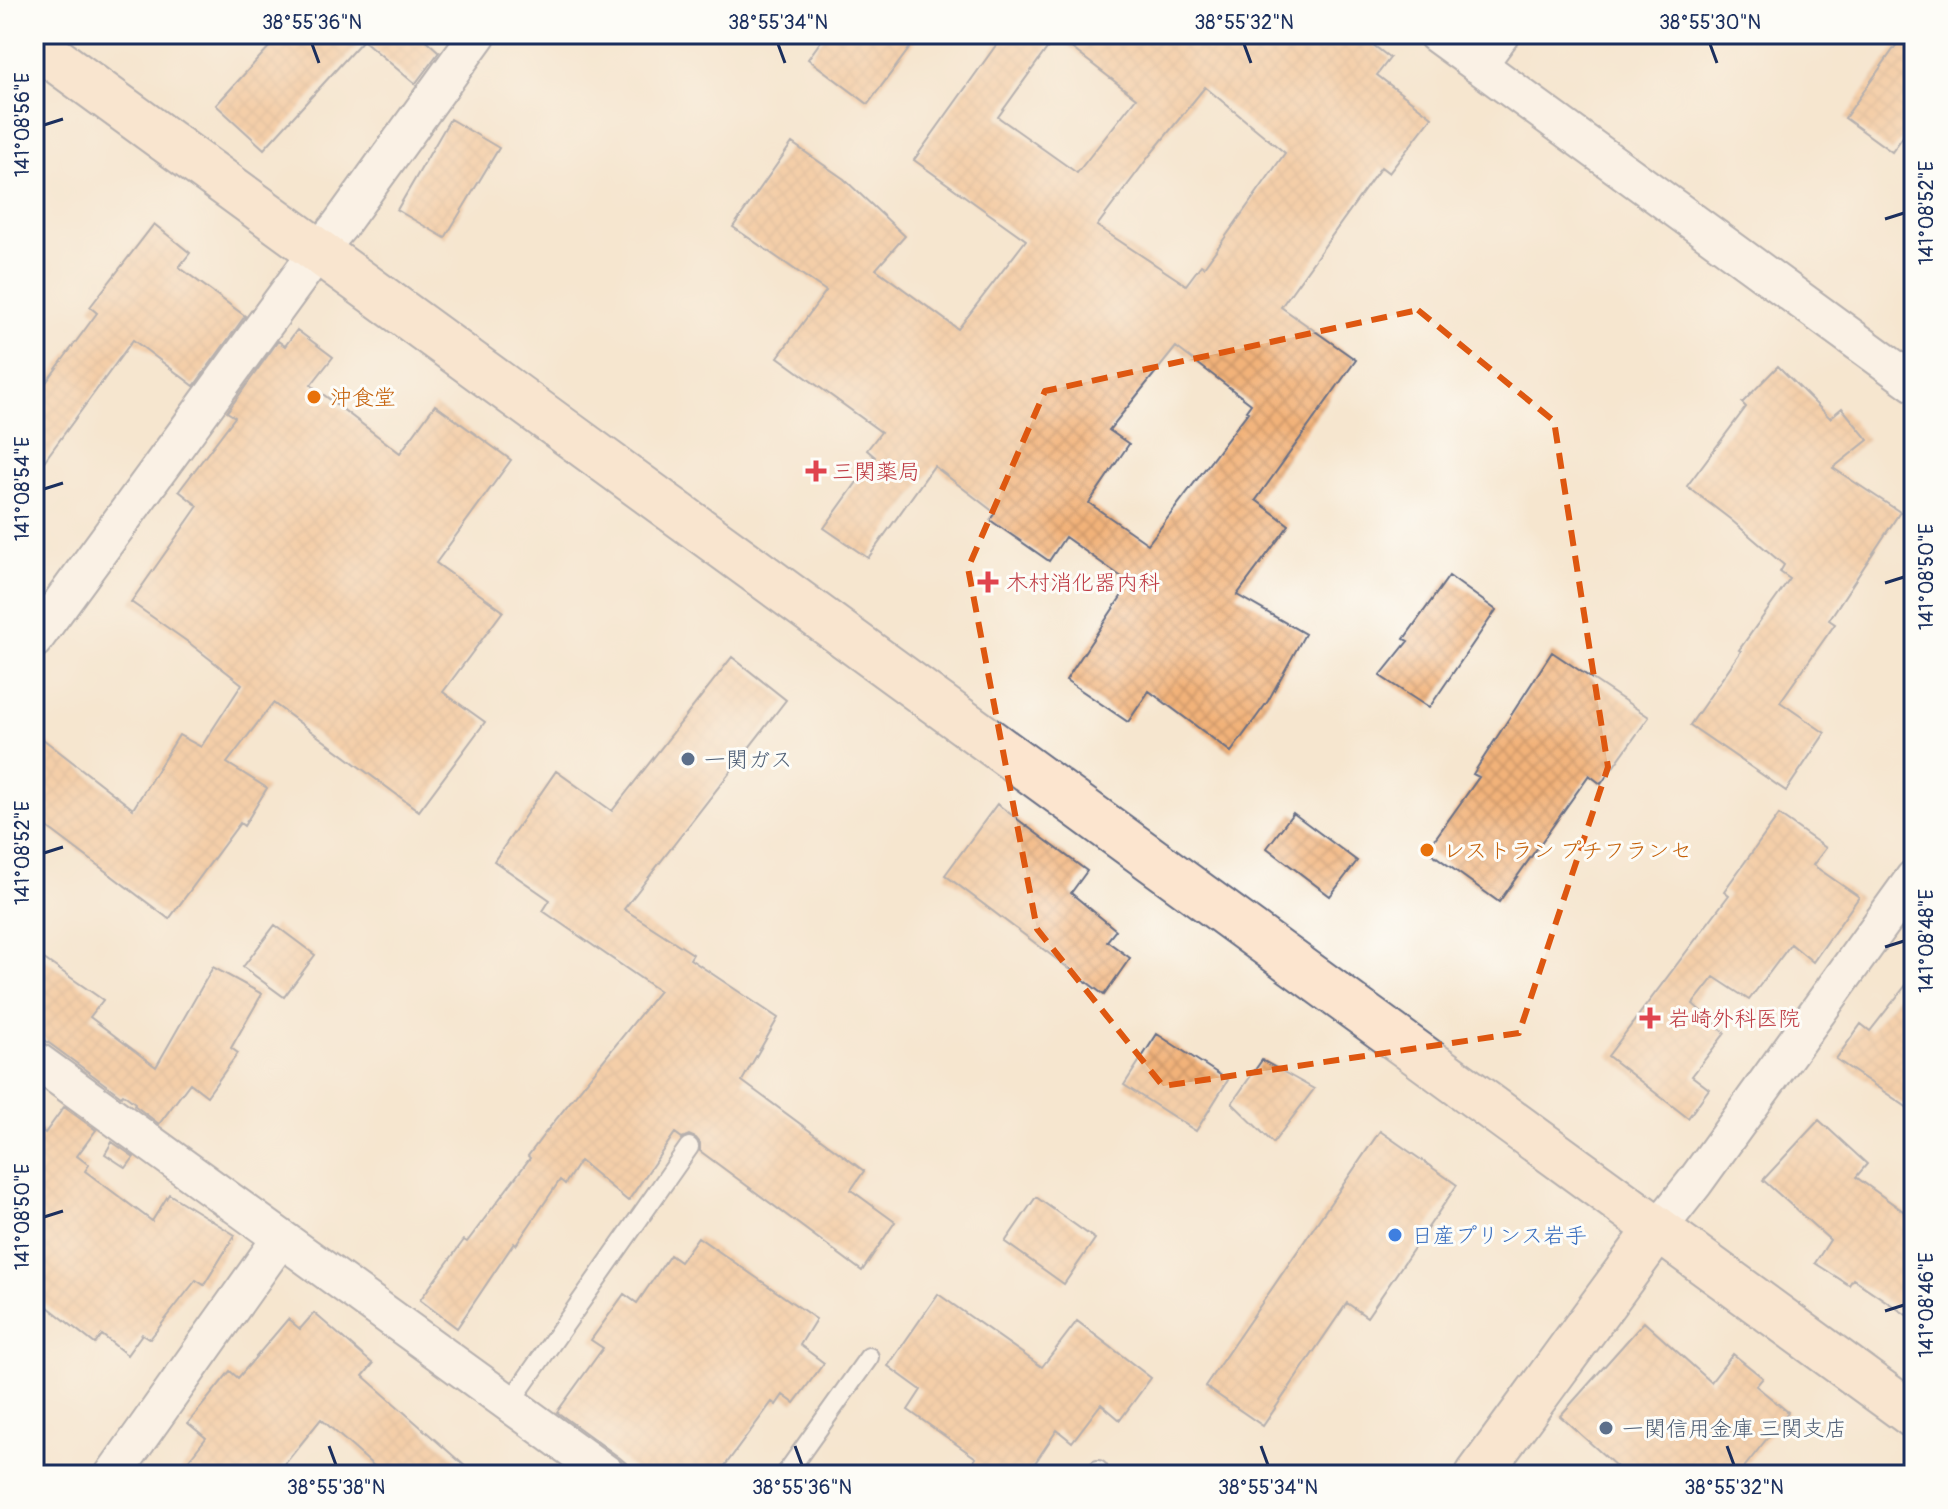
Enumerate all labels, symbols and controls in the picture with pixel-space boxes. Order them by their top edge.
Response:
text: 38°55'36"N [262,10,362,35]
text: 38°55'34"N [728,10,828,35]
text: 38°55'32"N [1194,10,1294,35]
text: 38°55'30"N [1659,10,1761,35]
text: 141°08'56"E [10,73,35,177]
text: 141°08'52"E [1914,161,1939,265]
place label: 沖食堂 [330,384,396,412]
marker: 沖食堂 [305,388,323,406]
text: 141°08'54"E [10,437,35,541]
place label: 三関薬局 [832,458,920,486]
marker: 三関薬局 [807,462,825,480]
text: 141°08'50"E [1914,524,1939,630]
place label: 木村消化器内科 [1006,569,1160,597]
marker: 木村消化器内科 [977,571,999,593]
place label: 一関ガス [704,746,792,774]
marker: 一関ガス [679,750,697,768]
text: 141°08'52"E [10,801,35,905]
place label: レストラン プチフランセ [1443,837,1692,865]
marker: レストラン プチフランセ [1418,841,1436,859]
text: 141°08'48"E [1914,889,1939,993]
place label: 岩崎外科医院 [1668,1005,1800,1033]
marker: 岩崎外科医院 [1639,1007,1661,1029]
text: 141°08'50"E [10,1164,35,1270]
place label: 日産プリンス岩手 [1411,1222,1587,1250]
marker: 日産プリンス岩手 [1386,1226,1404,1244]
text: 141°08'46"E [1914,1252,1939,1358]
place label: 一関信用金庫 三関支店 [1622,1415,1847,1443]
marker: 一関信用金庫 三関支店 [1597,1419,1615,1437]
text: 38°55'38"N [287,1475,385,1500]
text: 38°55'36"N [752,1475,852,1500]
text: 38°55'34"N [1218,1475,1318,1500]
text: 38°55'32"N [1684,1475,1784,1500]

